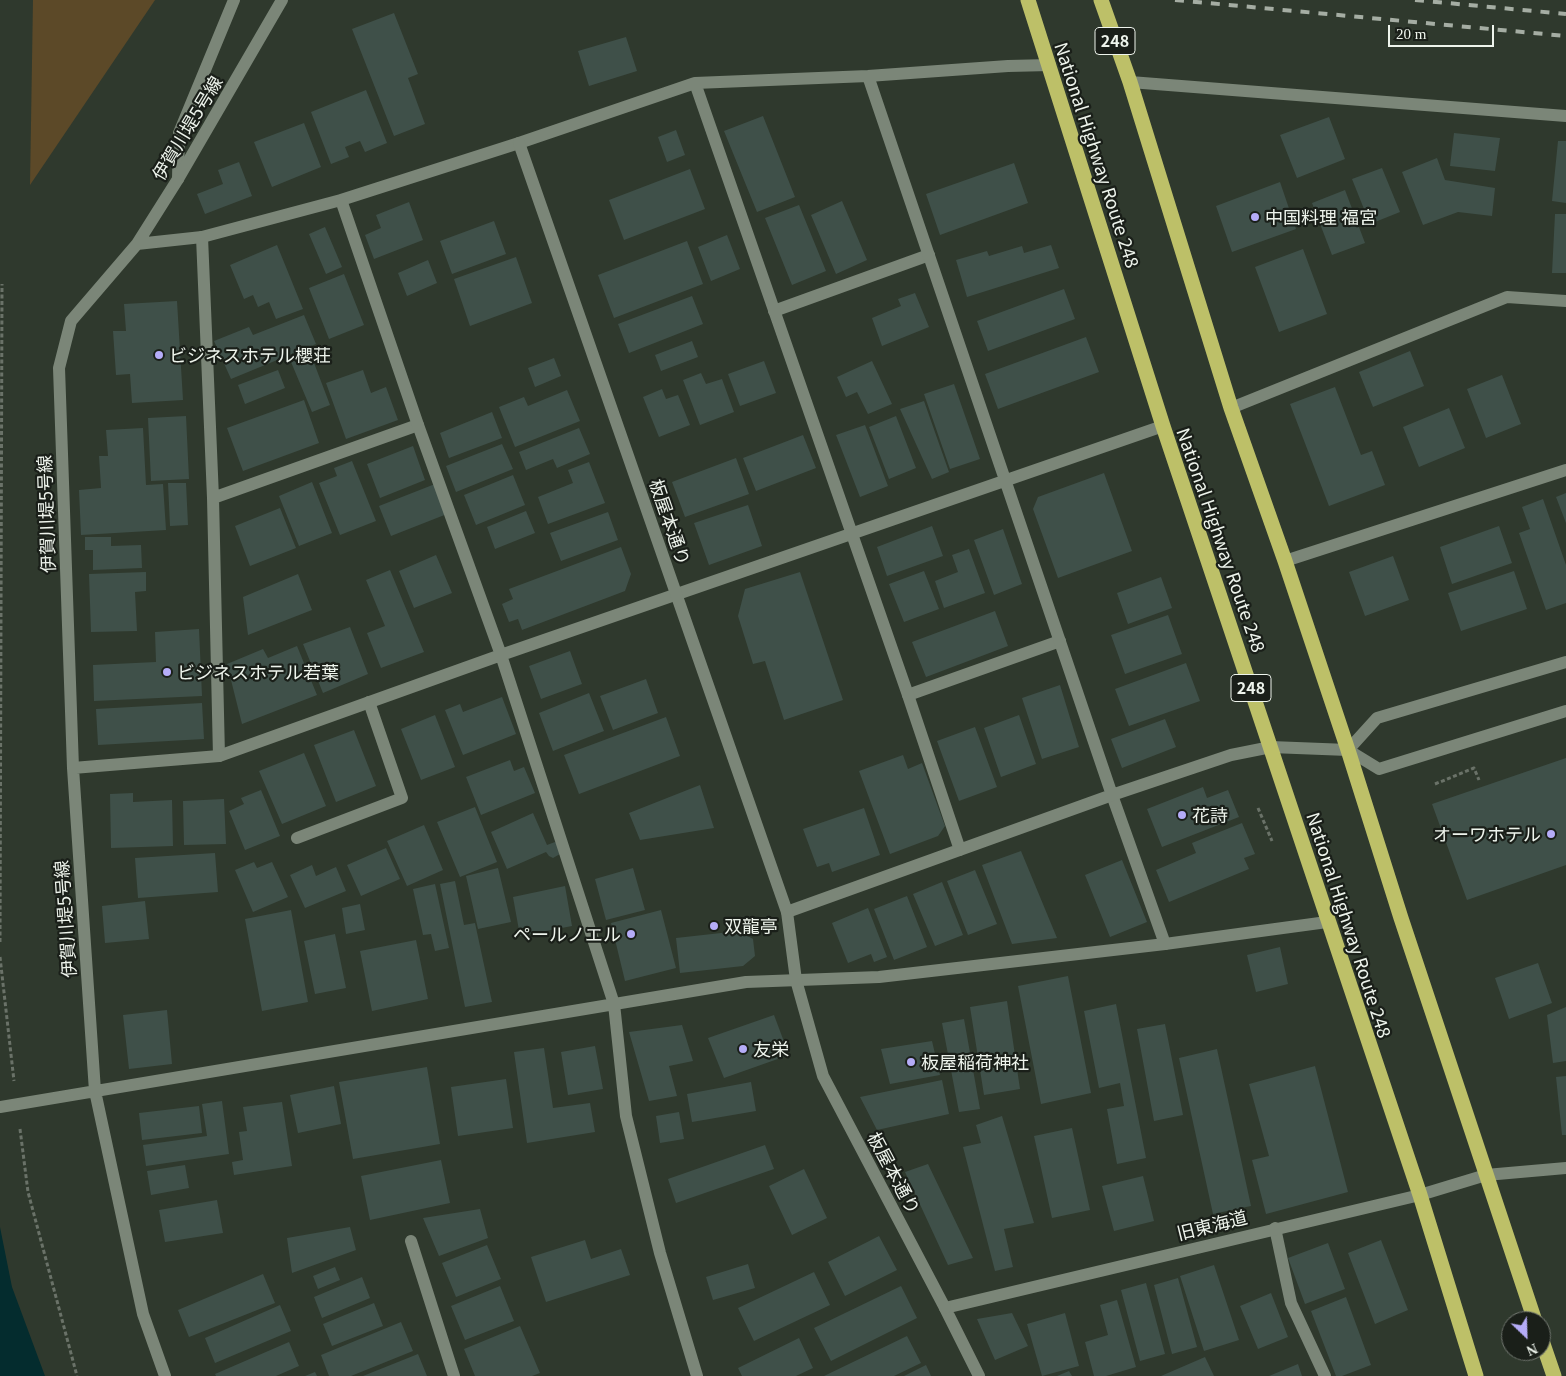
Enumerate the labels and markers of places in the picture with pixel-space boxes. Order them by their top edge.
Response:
place label: 中国料理 福宮 [1265,206,1377,228]
marker: 中国料理 福宮 [1249,211,1261,223]
place label: ビジネスホテル櫻荘 [169,344,331,366]
marker: ビジネスホテル櫻荘 [153,349,165,361]
place label: ビジネスホテル若葉 [177,661,339,683]
marker: ビジネスホテル若葉 [161,666,173,678]
place label: 花詩 [1192,804,1228,826]
marker: 花詩 [1176,809,1188,821]
place label: オーワホテル [1433,823,1541,845]
marker: オーワホテル [1545,828,1557,840]
place label: 双龍亭 [724,915,778,937]
marker: 双龍亭 [708,920,720,932]
place label: ペールノエル [513,923,621,945]
marker: ペールノエル [625,928,637,940]
place label: 友栄 [753,1038,789,1060]
marker: 友栄 [737,1043,749,1055]
place label: 板屋稲荷神社 [921,1051,1029,1073]
marker: 板屋稲荷神社 [905,1056,917,1068]

